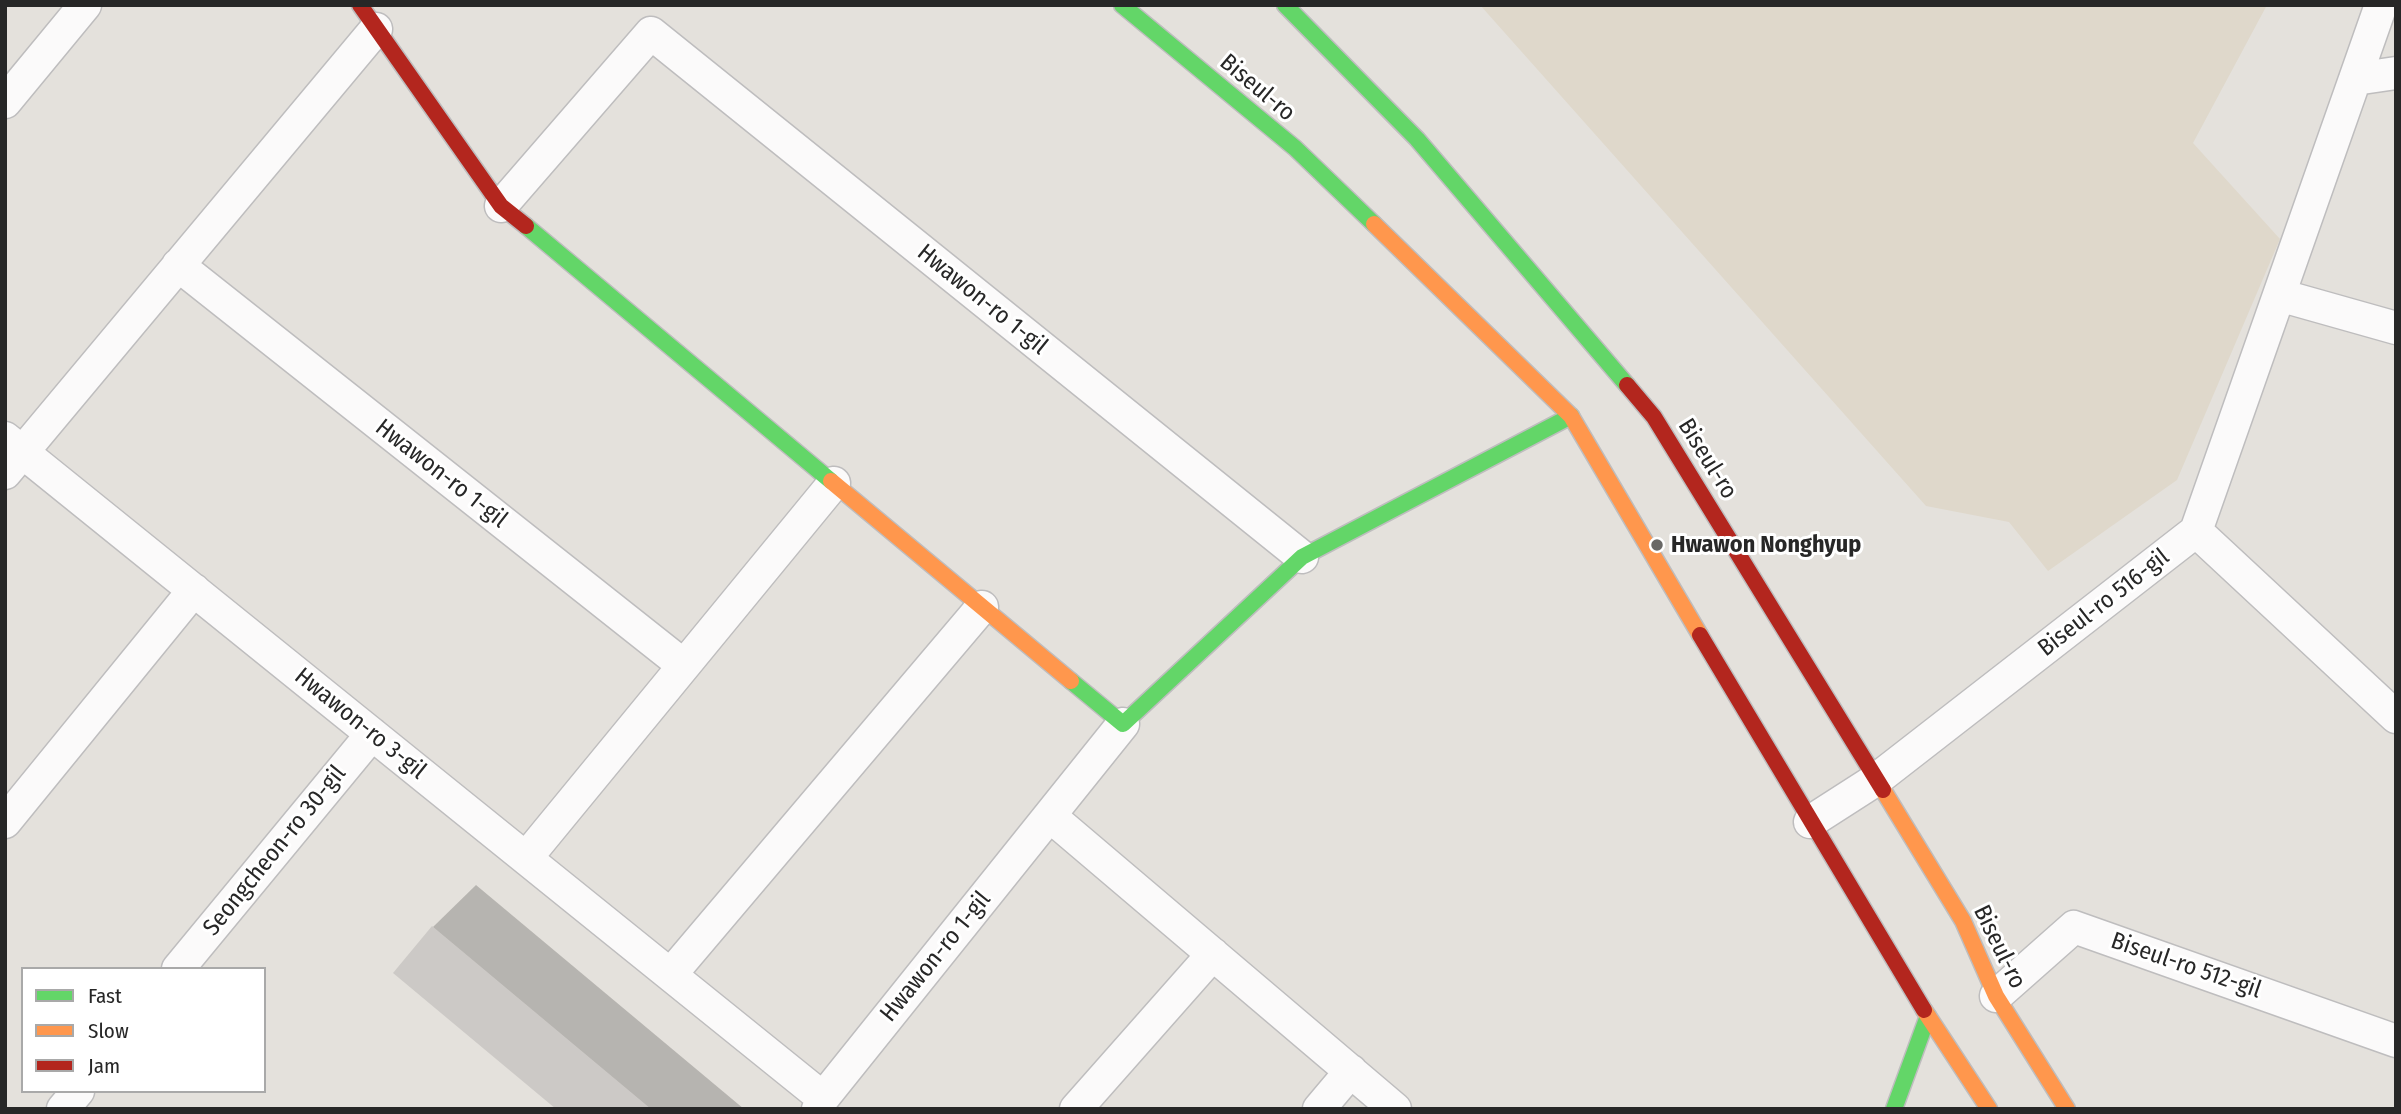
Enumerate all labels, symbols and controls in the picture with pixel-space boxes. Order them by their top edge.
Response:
street label: Biseul-ro [1214,48,1300,128]
street label: Hwawon-ro 1-gil [911,239,1053,361]
street label: Hwawon-ro 1-gil [369,414,513,534]
street label: Biseul-ro [1671,414,1743,504]
place label: Hwawon Nonghyup [1671,531,1861,559]
marker: Hwawon Nonghyup [1649,537,1665,553]
street label: Biseul-ro 516-gil [2033,543,2175,663]
street label: Hwawon-ro 3-gil [288,662,432,786]
street label: Seongcheon-ro 30-gil [198,760,352,942]
street label: Hwawon-ro 1-gil [875,886,997,1028]
street label: Biseul-ro [1967,901,2031,993]
street label: Biseul-ro 512-gil [2107,927,2265,1005]
legend [21,967,266,1093]
text: Fast [88,983,122,1009]
text: Slow [88,1018,129,1044]
text: Jam [88,1053,120,1079]

